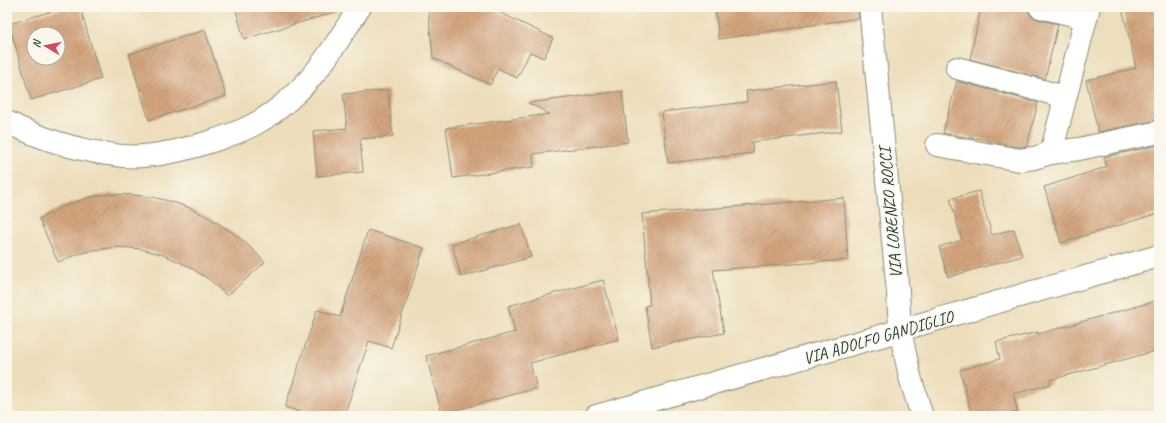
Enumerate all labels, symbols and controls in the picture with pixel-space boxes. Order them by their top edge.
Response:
north arrow [26,26,66,66]
text: N [29,38,44,49]
street label: VIA LORENZO ROCCI [874,143,907,279]
street label: VIA ADOLFO GANDIGLIO [801,306,957,369]

